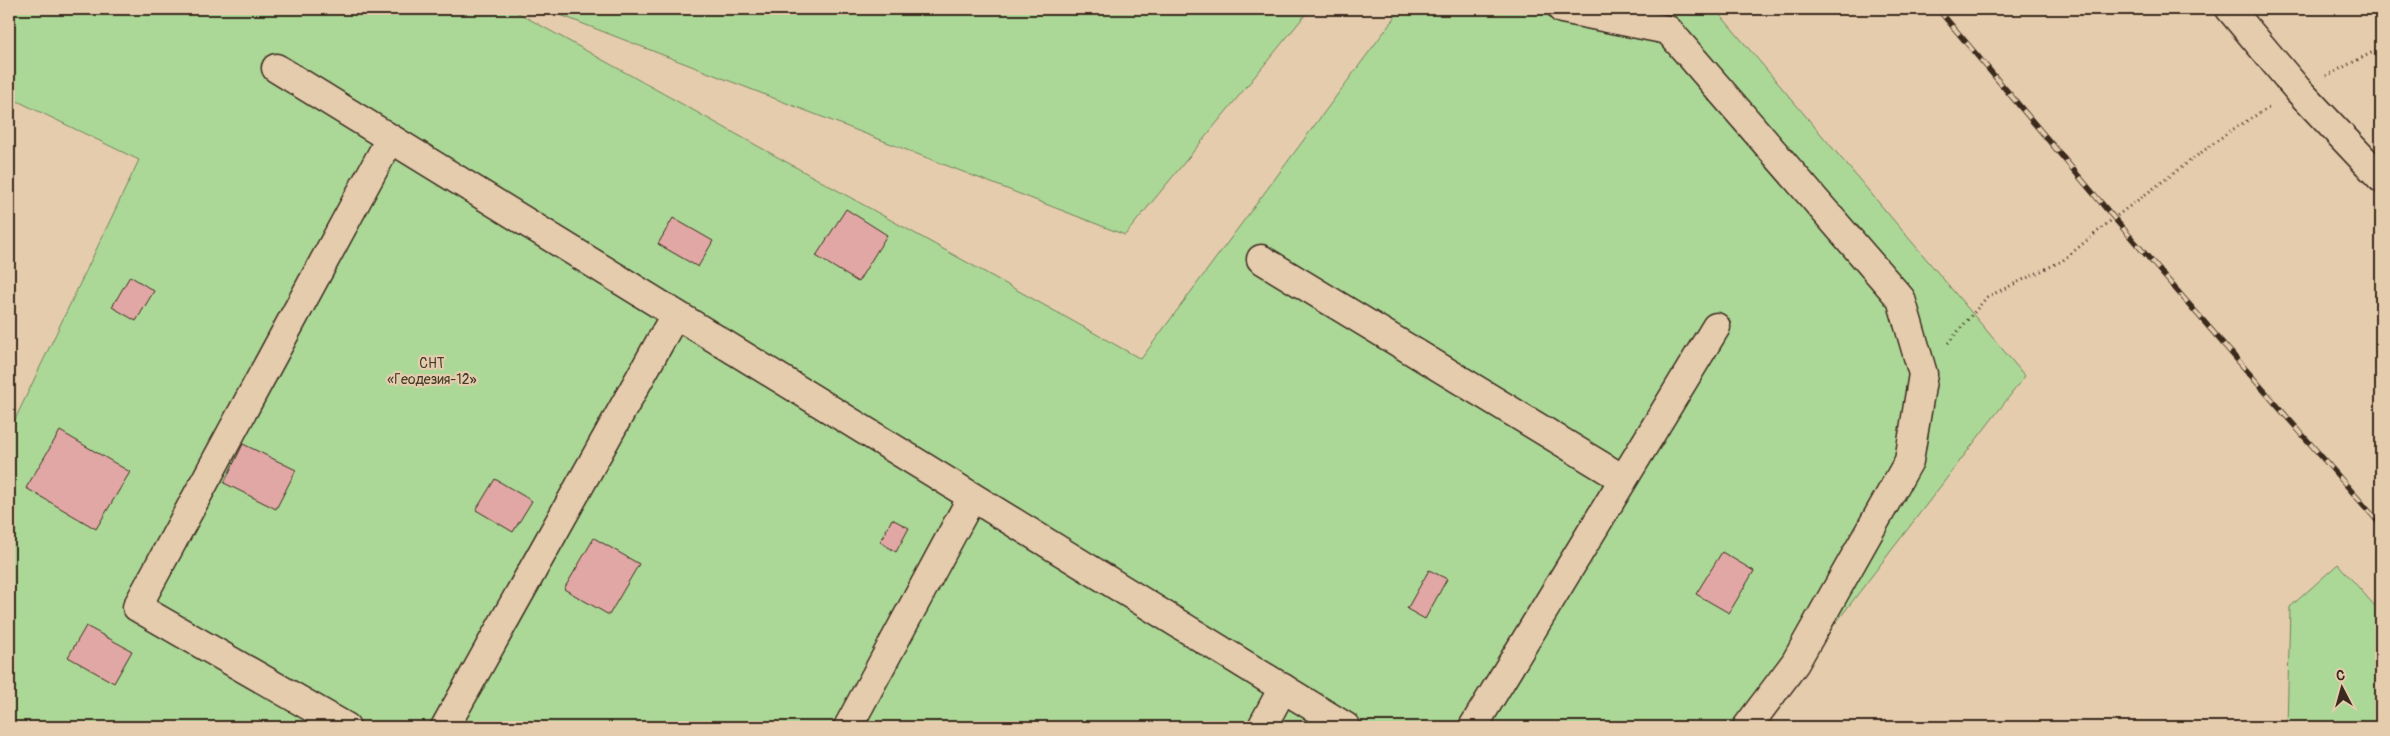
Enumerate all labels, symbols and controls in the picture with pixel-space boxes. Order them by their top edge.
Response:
park label: СНТ «Геодезия-12» [387,355,477,388]
north arrow [2318,664,2368,714]
text: С [2336,667,2346,684]

